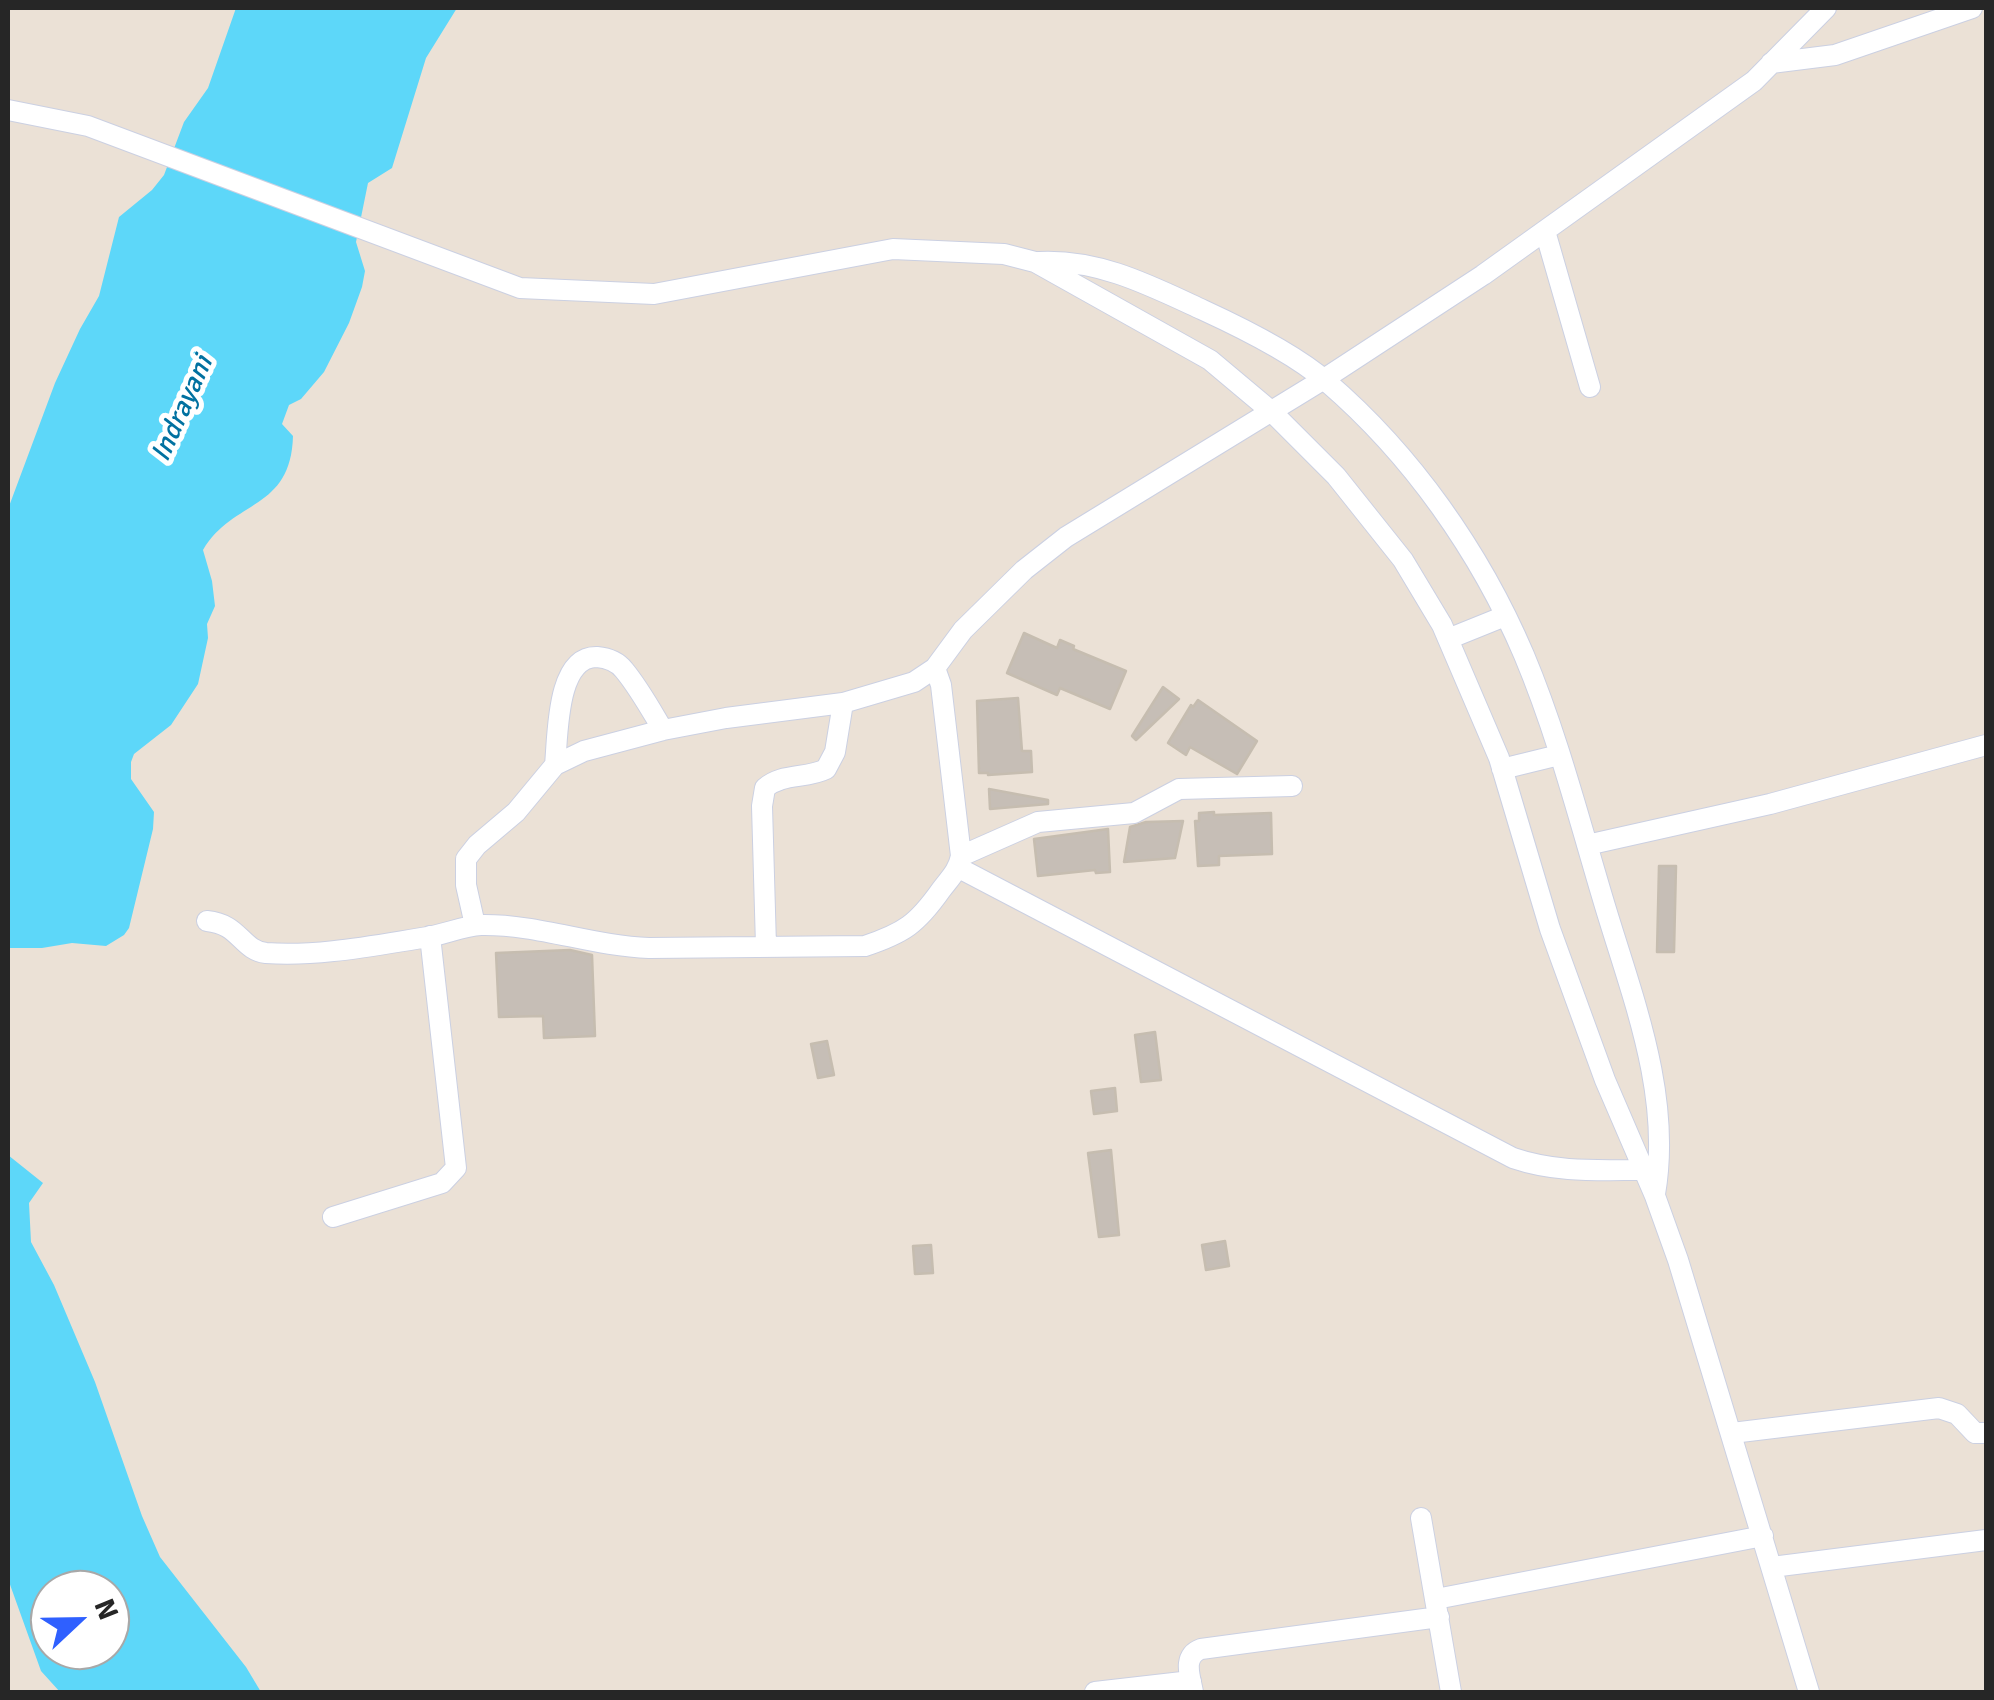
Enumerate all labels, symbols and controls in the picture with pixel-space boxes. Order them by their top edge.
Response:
water label: Indrayani [145,351,221,467]
north arrow [30,1570,130,1670]
text: N [87,1594,125,1625]

